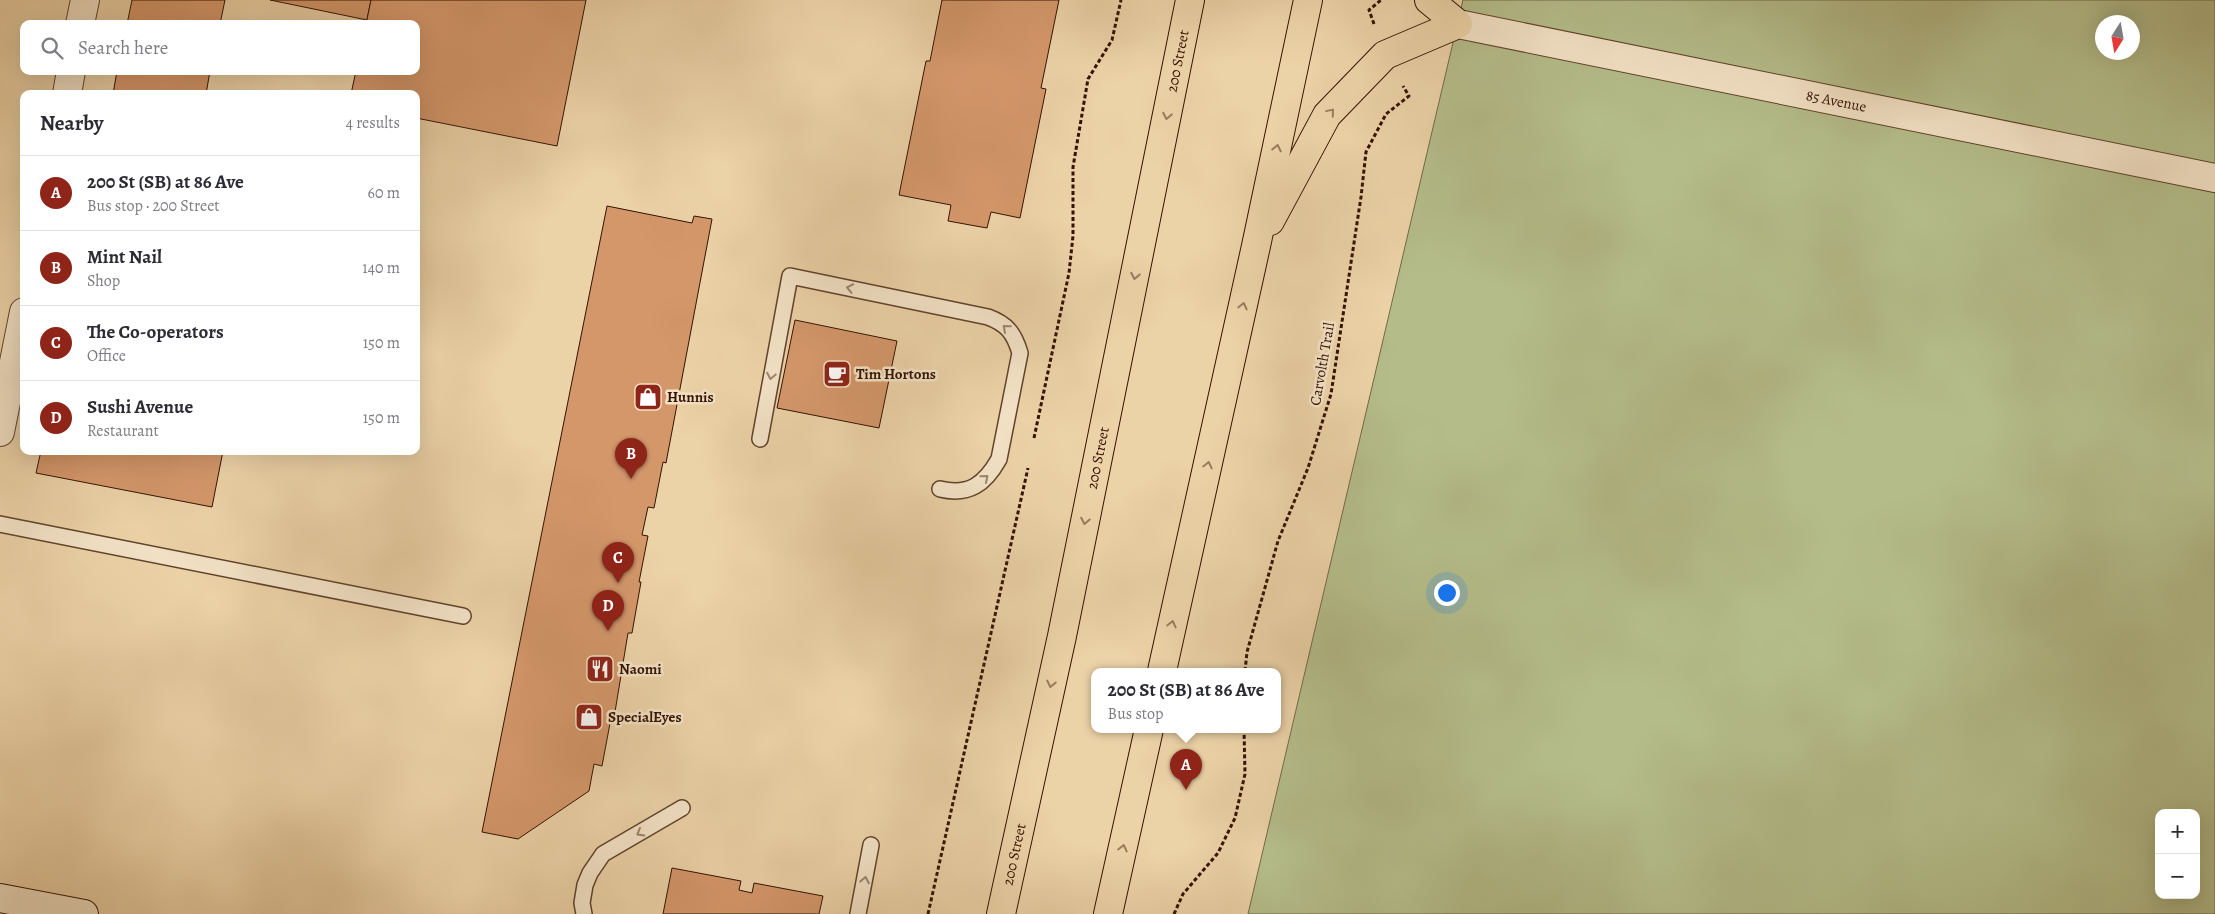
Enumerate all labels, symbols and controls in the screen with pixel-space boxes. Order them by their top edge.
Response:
north arrow [2095,15,2140,60]
search box [20,20,420,75]
street label: 200 Street [1162,28,1194,94]
icon: search [38,34,66,62]
text: Search here [78,35,168,61]
street label: 85 Avenue [1804,85,1869,117]
text: Nearby [40,109,103,137]
one-way arrow [1325,109,1334,118]
text: 4 results [346,112,400,134]
one-way arrow [1162,112,1173,121]
one-way arrow [1271,143,1282,152]
text: 200 St (SB) at 86 Ave [87,169,244,195]
text: A [51,182,61,204]
text: 60 m [368,182,400,204]
text: Bus stop · 200 Street [87,195,220,217]
text: Mint Nail [87,244,162,270]
text: B [51,257,61,279]
text: 140 m [362,257,400,279]
text: Shop [87,270,120,292]
one-way arrow [1130,271,1140,280]
one-way arrow [846,284,855,294]
one-way arrow [1237,302,1248,311]
text: The Co-operators [87,319,224,345]
street label: Carvolth Trail [1305,321,1339,407]
one-way arrow [1003,324,1012,333]
text: C [51,332,61,354]
text: 150 m [363,332,400,354]
text: Office [87,345,126,367]
cafe icon: Tim Hortons [822,359,852,389]
place label: Tim Hortons [856,364,936,384]
one-way arrow [767,371,777,380]
shop icon: Hunnis [633,382,663,412]
place label: Hunnis [667,387,714,407]
text: Sushi Avenue [87,394,193,420]
text: D [50,407,62,429]
text: 150 m [363,407,400,429]
text: Restaurant [87,420,159,442]
street label: 200 Street [1082,425,1114,491]
pin: B [615,438,647,479]
one-way arrow [1202,461,1212,469]
one-way arrow [979,475,988,484]
one-way arrow [1080,516,1091,525]
pin: C [602,542,634,583]
your location [1434,580,1460,606]
pin: D [592,590,624,631]
one-way arrow [1166,619,1177,628]
restaurant icon: Naomi [585,654,615,684]
place label: Naomi [619,659,662,679]
popup [1091,668,1281,733]
text: 200 St (SB) at 86 Ave [1108,677,1264,703]
one-way arrow [1046,679,1057,688]
shop icon: SpecialEyes [574,702,604,732]
text: Bus stop [1108,703,1164,725]
place label: SpecialEyes [608,707,682,727]
pin: A [1170,749,1202,790]
map controls [2155,809,2200,899]
button: + [2155,809,2200,854]
street label: 200 Street [998,821,1031,887]
one-way arrow [636,826,645,836]
one-way arrow [1117,844,1127,853]
button: − [2155,854,2200,899]
one-way arrow [859,875,869,884]

